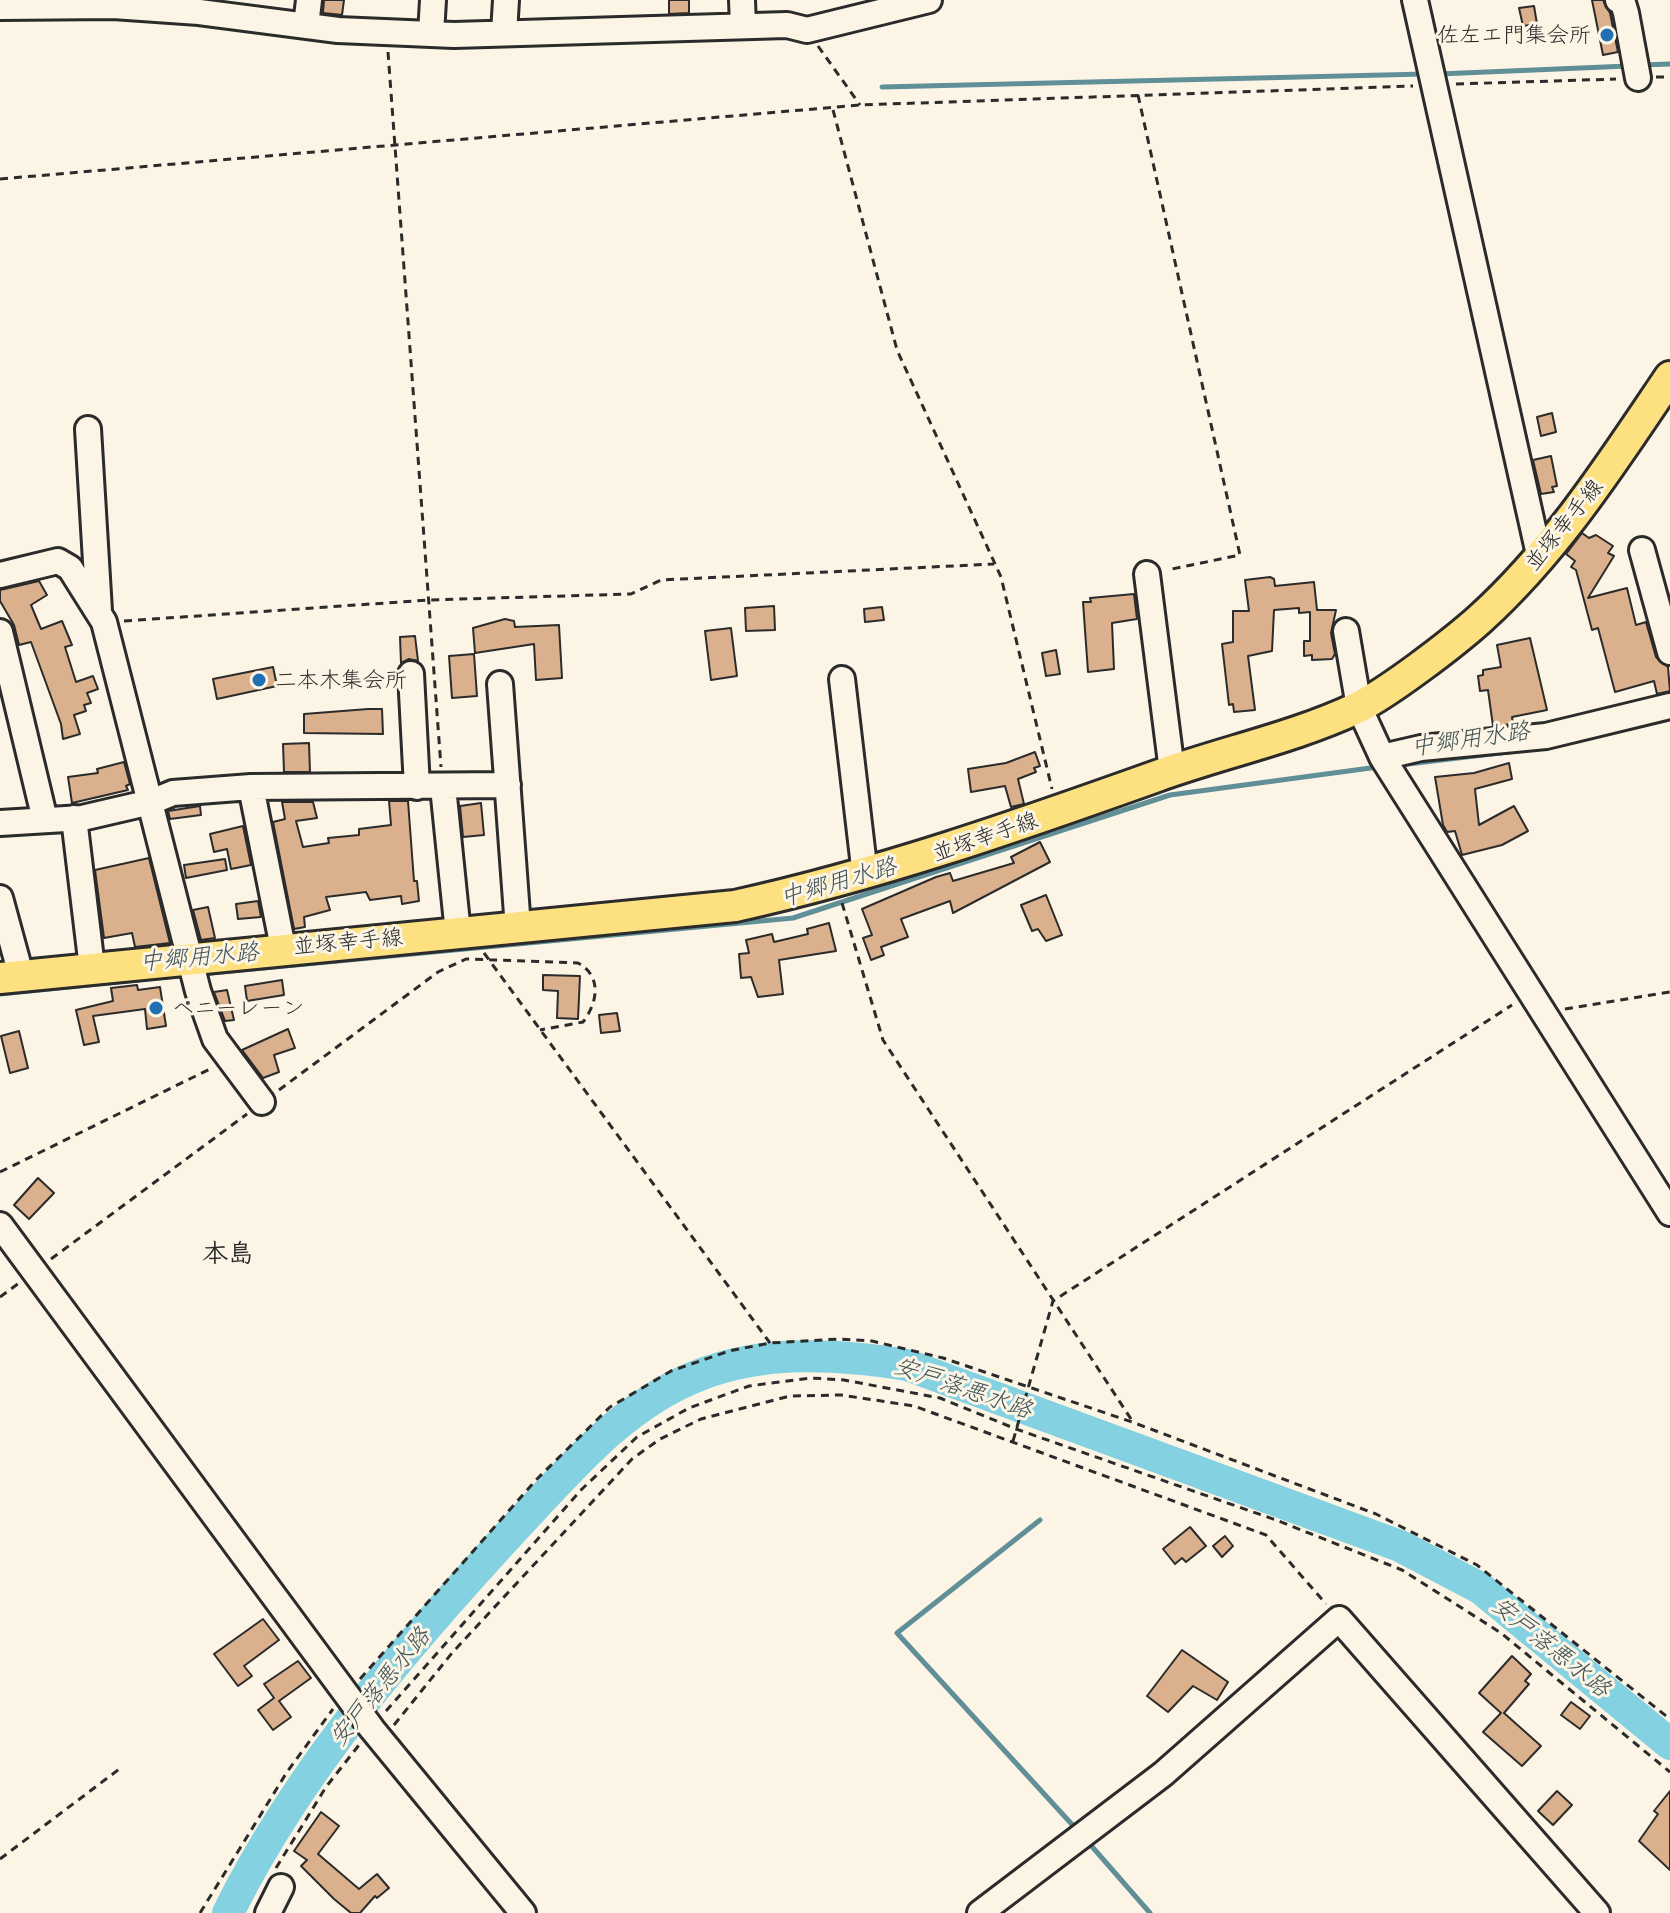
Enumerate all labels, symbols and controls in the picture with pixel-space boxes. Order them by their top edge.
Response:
place label: 佐左エ門集会所 [1437,22,1591,48]
marker: 佐左エ門集会所 [1598,26,1616,44]
street label: 並塚幸手線 [1519,474,1609,576]
place label: 二本木集会所 [275,667,407,693]
marker: 二本木集会所 [250,671,268,689]
water label: 中郷用水路 [1409,716,1531,762]
street label: 並塚幸手線 [929,807,1041,867]
water label: 中郷用水路 [776,852,900,912]
street label: 並塚幸手線 [292,924,404,960]
water label: 中郷用水路 [138,937,260,977]
place label: ペニーレーン [172,995,304,1021]
marker: ペニーレーン [147,999,165,1017]
district label: 本島 [202,1238,254,1270]
water label: 安戸落悪水路 [890,1351,1036,1425]
water label: 安戸落悪水路 [1486,1590,1616,1704]
water label: 安戸落悪水路 [323,1622,437,1752]

